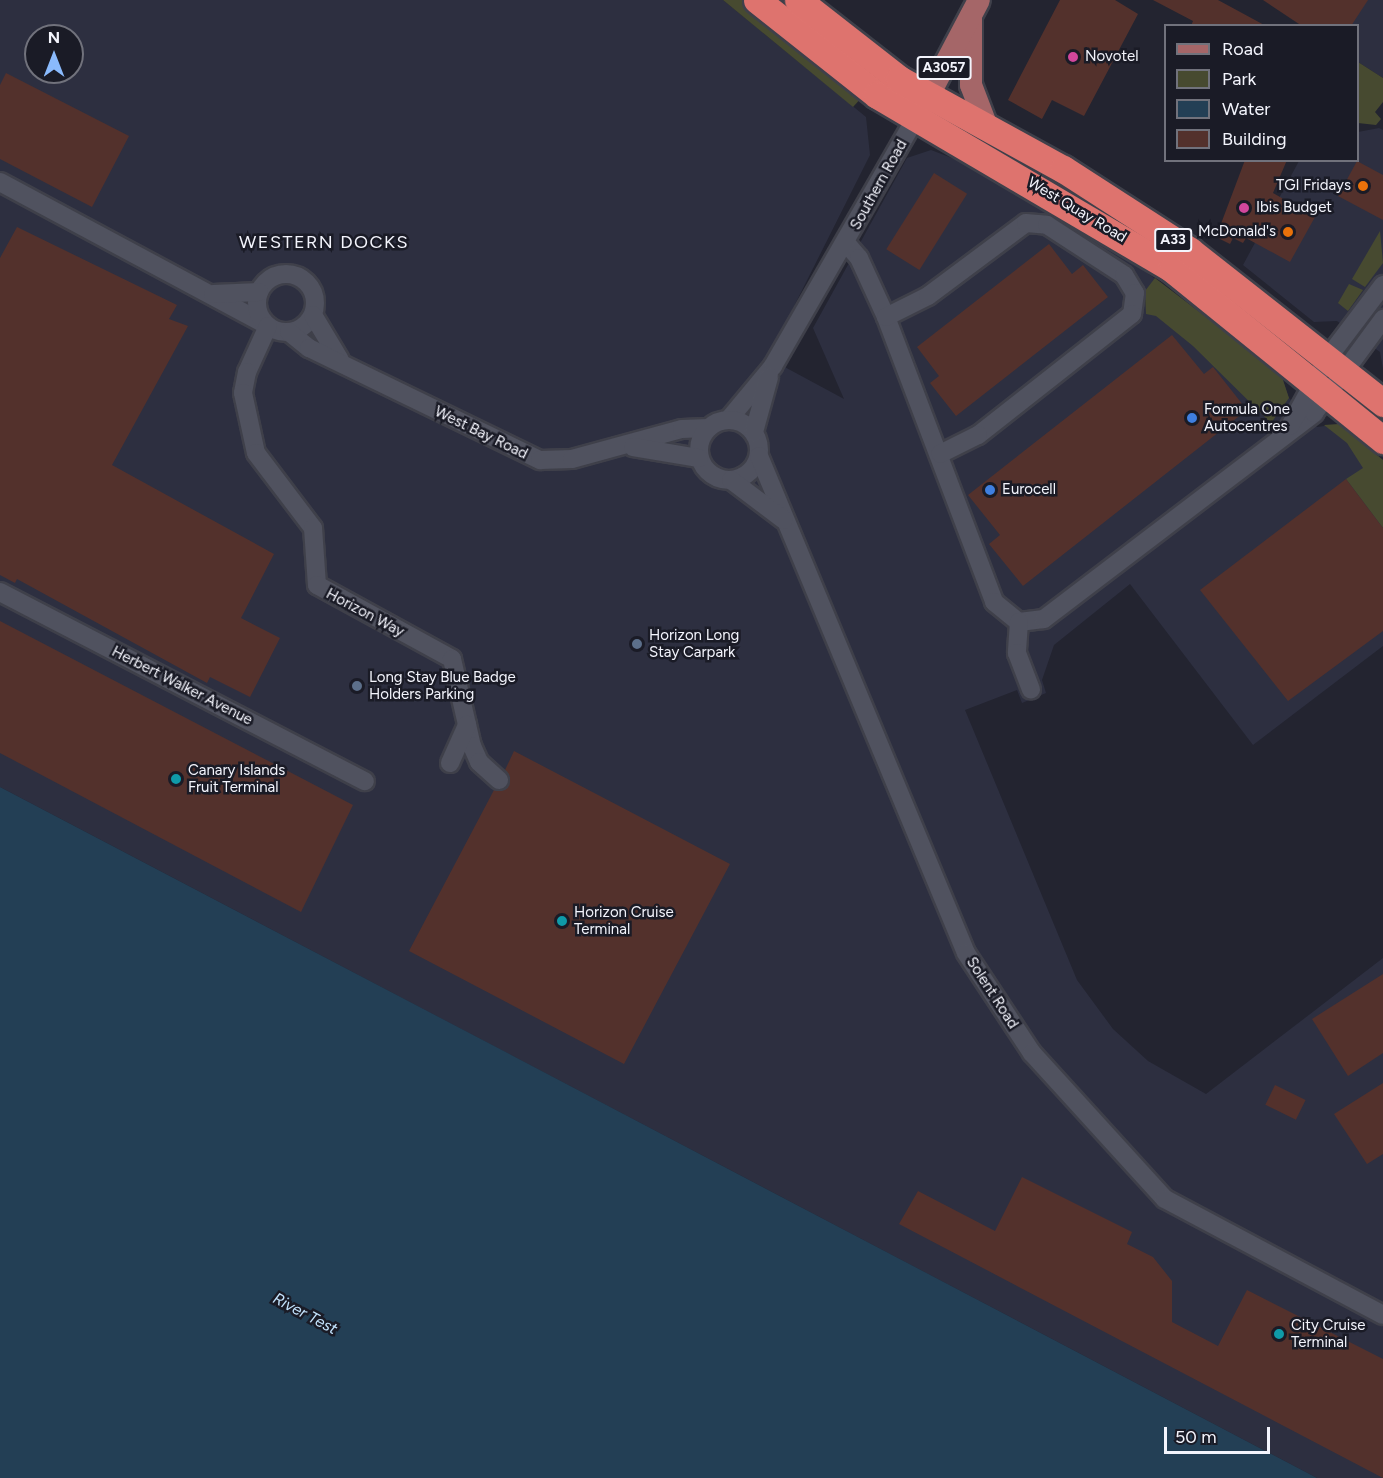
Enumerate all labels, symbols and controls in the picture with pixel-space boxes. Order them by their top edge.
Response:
north arrow [24,24,84,84]
legend [1164,24,1359,162]
text: N [48,28,60,47]
text: Road [1222,38,1263,60]
place label: Novotel [1085,48,1139,66]
marker: Novotel [1066,50,1080,64]
road number: A3057 [916,57,972,79]
text: Park [1222,68,1256,90]
text: Water [1222,98,1270,120]
text: Building [1222,128,1287,150]
street label: Southern Road [847,137,911,233]
street label: West Quay Road [1024,173,1130,247]
place label: TGI Fridays [1276,177,1351,195]
marker: TGI Fridays [1356,179,1370,193]
place label: Ibis Budget [1256,199,1332,217]
marker: Ibis Budget [1237,201,1251,215]
place label: McDonald's [1198,223,1276,241]
marker: McDonald's [1281,225,1295,239]
road number: A33 [1154,229,1192,251]
district label: WESTERN DOCKS [239,231,409,253]
place label: Formula One Autocentres [1204,400,1290,435]
street label: West Bay Road [432,403,530,463]
marker: Formula One Autocentres [1185,411,1199,425]
place label: Eurocell [1002,481,1056,499]
marker: Eurocell [983,483,997,497]
street label: Horizon Way [323,585,407,641]
place label: Horizon Long Stay Carpark [649,626,739,661]
marker: Horizon Long Stay Carpark [630,637,644,651]
street label: Herbert Walker Avenue [109,643,255,729]
place label: Long Stay Blue Badge Holders Parking [369,668,516,703]
marker: Long Stay Blue Badge Holders Parking [350,679,364,693]
place label: Canary Islands Fruit Terminal [188,761,285,796]
marker: Canary Islands Fruit Terminal [169,772,183,786]
place label: Horizon Cruise Terminal [574,903,674,938]
marker: Horizon Cruise Terminal [555,914,569,928]
street label: Solent Road [962,954,1022,1032]
water label: River Test [269,1289,341,1339]
place label: City Cruise Terminal [1291,1316,1365,1351]
marker: City Cruise Terminal [1272,1327,1286,1341]
scale bar [1167,1415,1274,1453]
text: 50 m [1175,1426,1217,1448]

